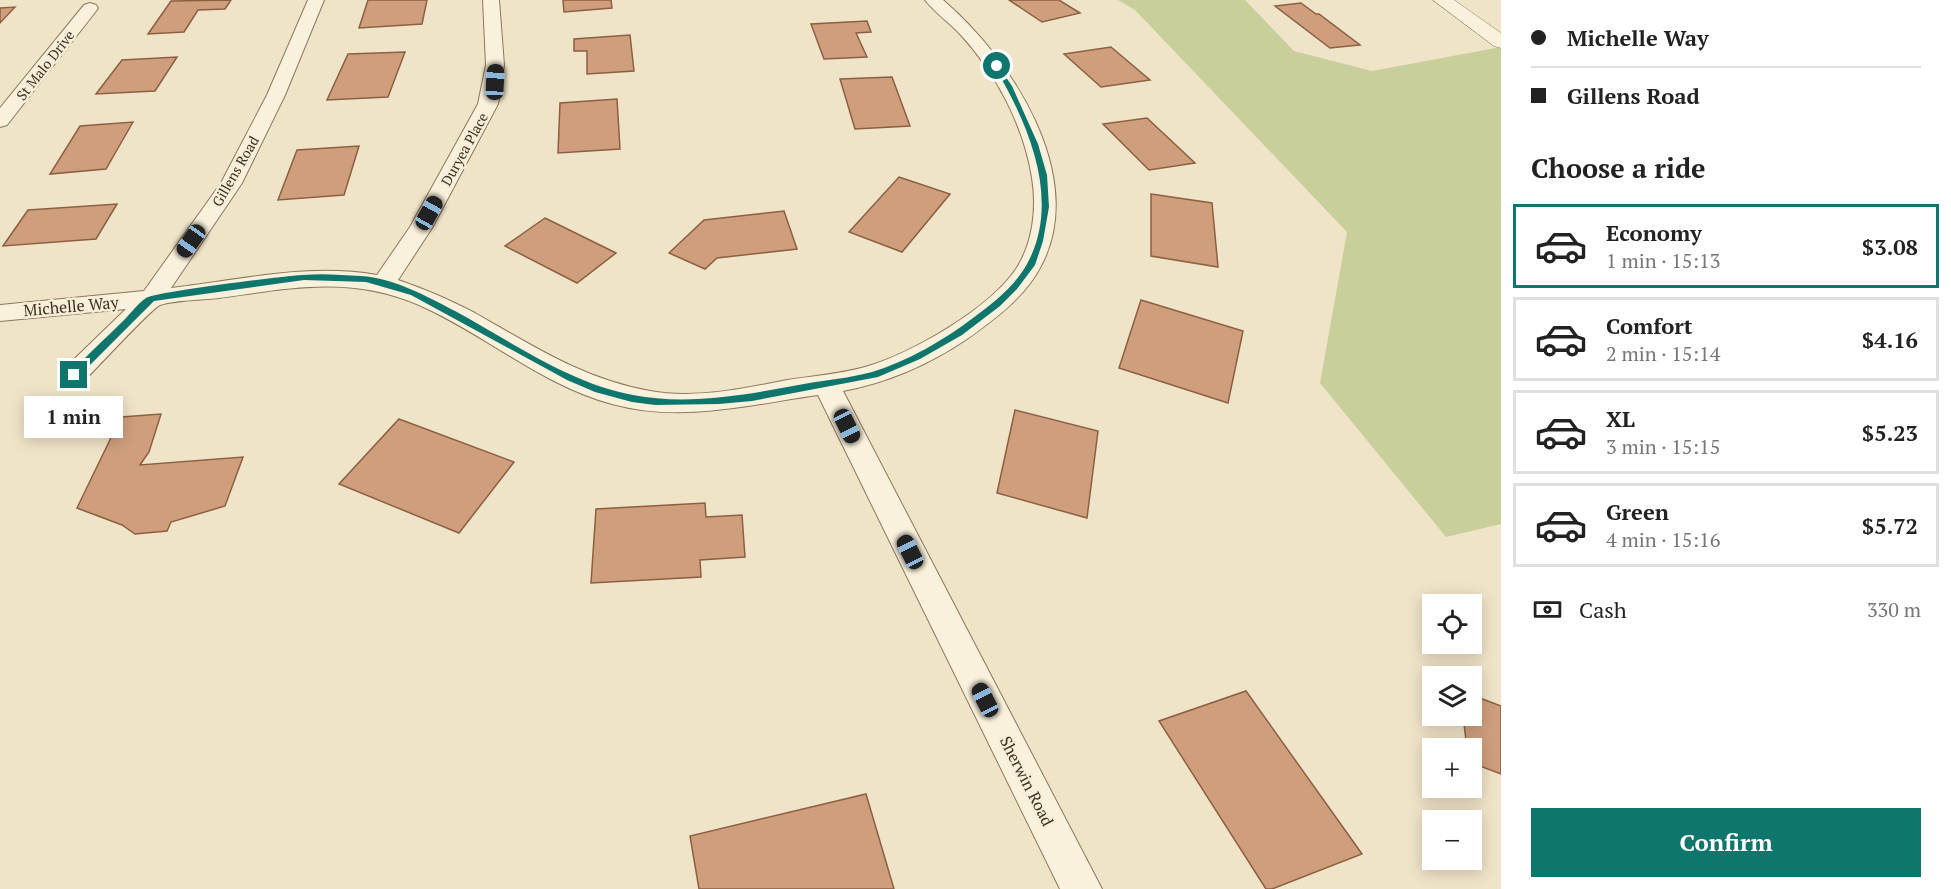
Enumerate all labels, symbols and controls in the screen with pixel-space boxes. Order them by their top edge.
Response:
text: Michelle Way [1567,23,1709,52]
street label: St Malo Drive [12,26,78,104]
route start [983,52,1010,79]
car [485,64,505,100]
text: Gillens Road [1567,81,1700,110]
street label: Duryea Place [436,109,492,189]
street label: Gillens Road [207,132,263,210]
text: Choose a ride [1531,150,1706,186]
car [412,193,446,233]
text: Economy [1606,218,1702,247]
icon: car [1534,219,1588,273]
car [173,221,209,261]
text: $3.08 [1862,232,1918,261]
text: 1 min · 15:13 [1606,247,1720,274]
street label: Michelle Way [23,291,120,321]
text: Comfort [1606,311,1692,340]
icon: car [1534,312,1588,366]
text: $4.16 [1862,325,1918,354]
text: 2 min · 15:14 [1606,340,1720,367]
route end [60,361,87,388]
callout: 1 min [25,396,124,438]
text: 1 min [46,403,101,430]
text: XL [1606,404,1635,433]
icon: car [1534,405,1588,459]
car [831,406,863,446]
text: $5.23 [1862,418,1918,447]
text: 3 min · 15:15 [1606,433,1720,460]
text: Green [1606,497,1669,526]
icon: car [1534,498,1588,552]
text: $5.72 [1862,511,1918,540]
text: 4 min · 15:16 [1606,526,1720,553]
car [894,532,926,572]
icon: cash [1531,593,1564,626]
map controls [1422,594,1482,870]
button: locate [1422,594,1482,654]
text: Cash [1579,595,1627,624]
text: 330 m [1867,596,1921,623]
button: layers [1422,666,1482,726]
car [969,680,1001,720]
street label: Sherwin Road [995,732,1059,830]
button: + [1422,738,1482,798]
button: Confirm [1531,808,1921,877]
button: − [1422,810,1482,870]

